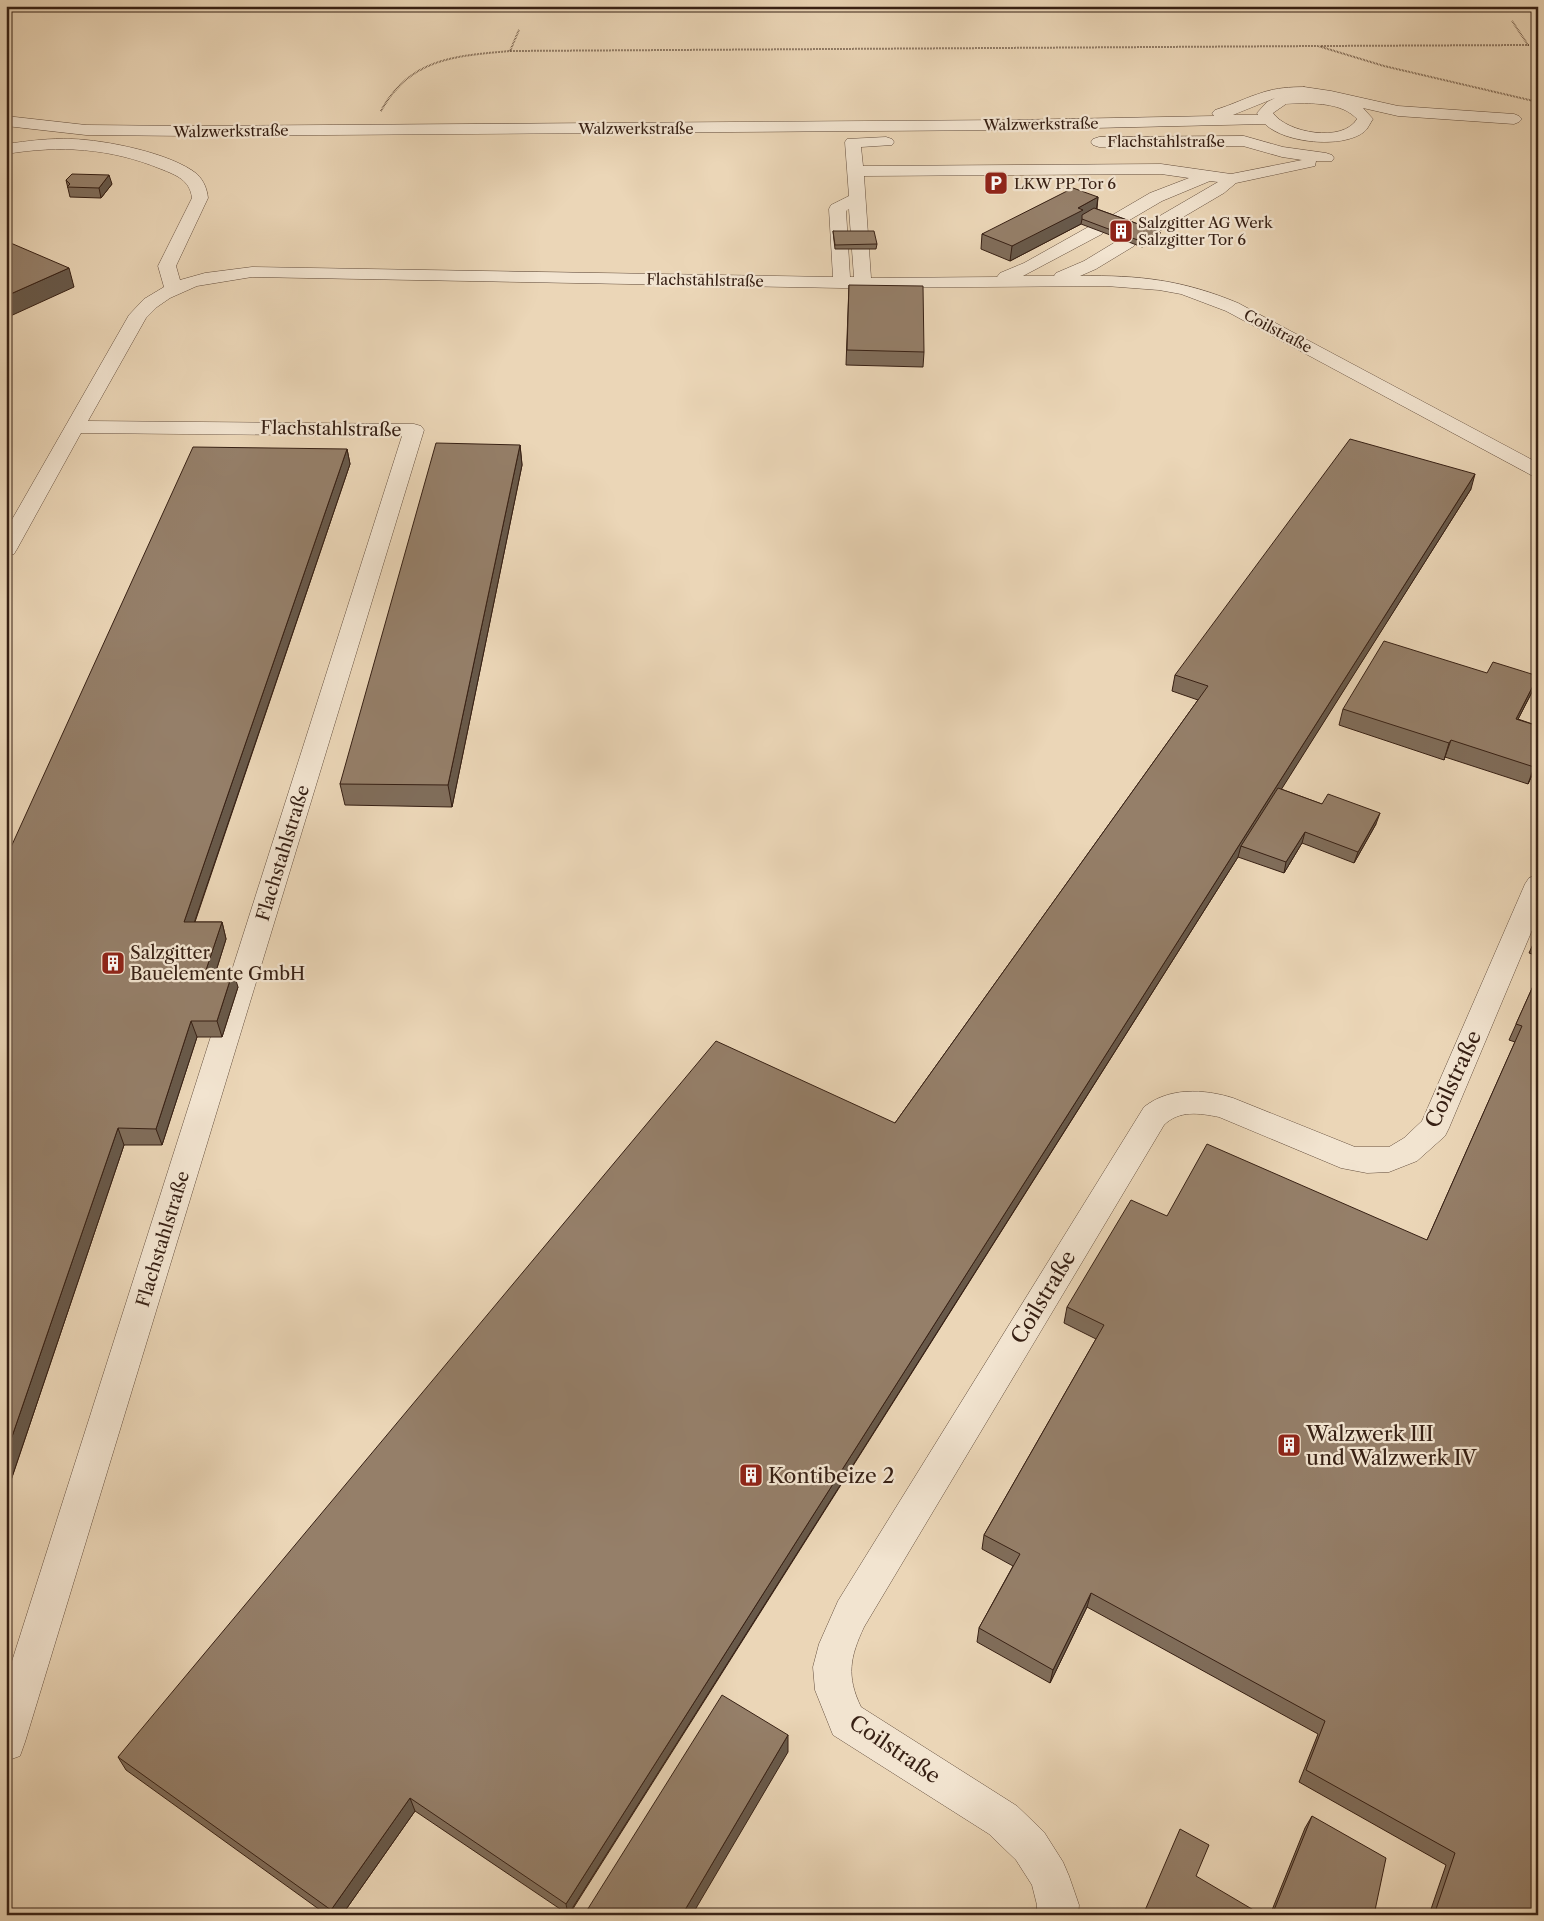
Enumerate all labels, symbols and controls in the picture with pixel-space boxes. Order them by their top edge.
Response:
street label: Walzwerkstraße [982,113,1099,135]
street label: Walzwerkstraße [577,119,694,138]
street label: Walzwerkstraße [172,120,289,142]
street label: Flachstahlstraße [1107,132,1225,151]
parking icon: LKW PP Tor 6 [983,170,1009,196]
place label: LKW PP Tor 6 [1014,174,1116,193]
place label: Salzgitter AG Werk Salzgitter Tor 6 [1138,213,1274,249]
building icon: Salzgitter AG Werk Salzgitter Tor 6 [1108,218,1134,244]
street label: Flachstahlstraße [646,269,764,291]
street label: Coilstraße [1241,305,1315,357]
street label: Flachstahlstraße [260,417,402,441]
street label: Flachstahlstraße [252,782,314,924]
place label: Salzgitter Bauelemente GmbH [130,942,305,985]
building icon: Salzgitter Bauelemente GmbH [100,950,126,976]
street label: Coilstraße [1420,1026,1486,1132]
street label: Flachstahlstraße [132,1168,194,1310]
street label: Coilstraße [1005,1246,1081,1348]
place label: Walzwerk III und Walzwerk IV [1305,1421,1478,1470]
building icon: Walzwerk III und Walzwerk IV [1276,1432,1302,1458]
building icon: Kontibeize 2 [738,1462,764,1488]
place label: Kontibeize 2 [768,1463,895,1488]
street label: Coilstraße [845,1709,945,1789]

